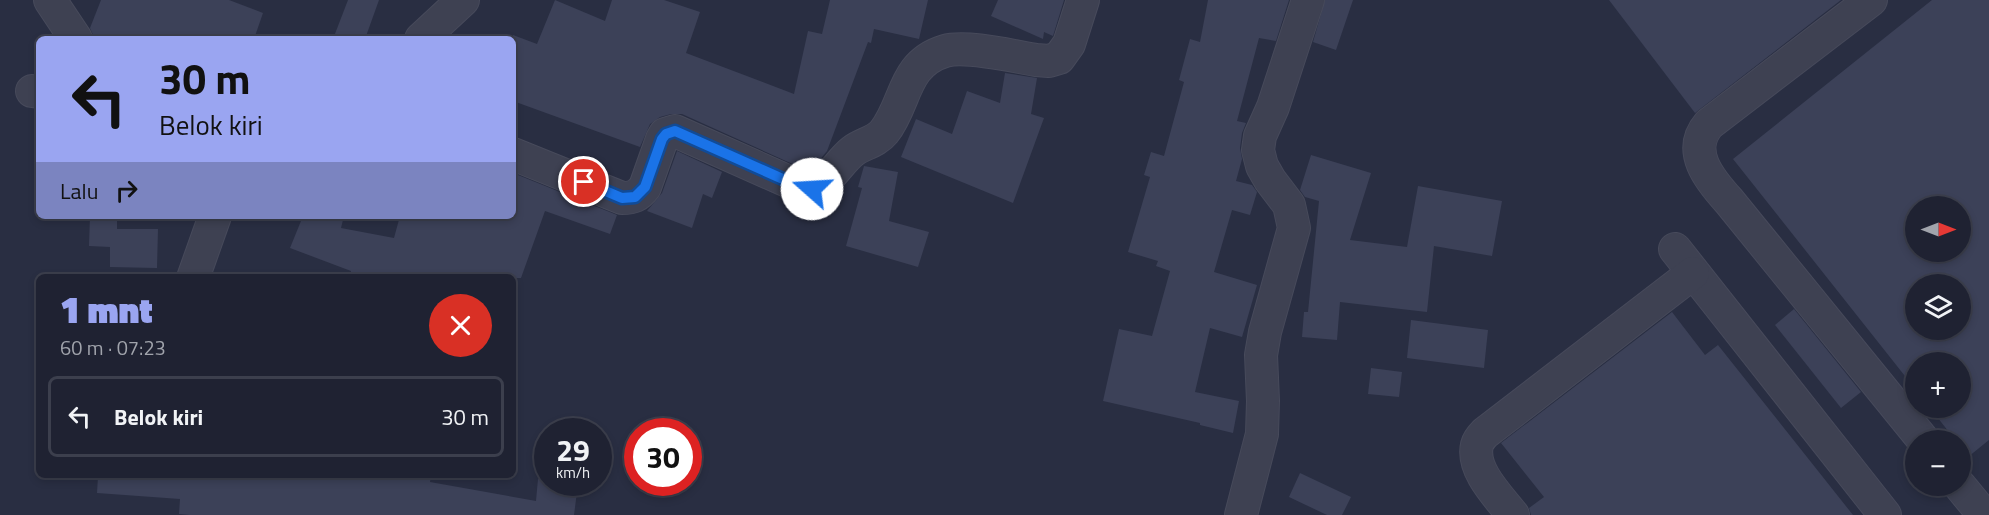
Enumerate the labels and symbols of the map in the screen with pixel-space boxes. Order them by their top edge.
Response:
pin [558,156,609,207]
position arrow [780,157,844,221]
north arrow [1905,196,1971,262]
speed limit sign: 30 [624,418,702,496]

